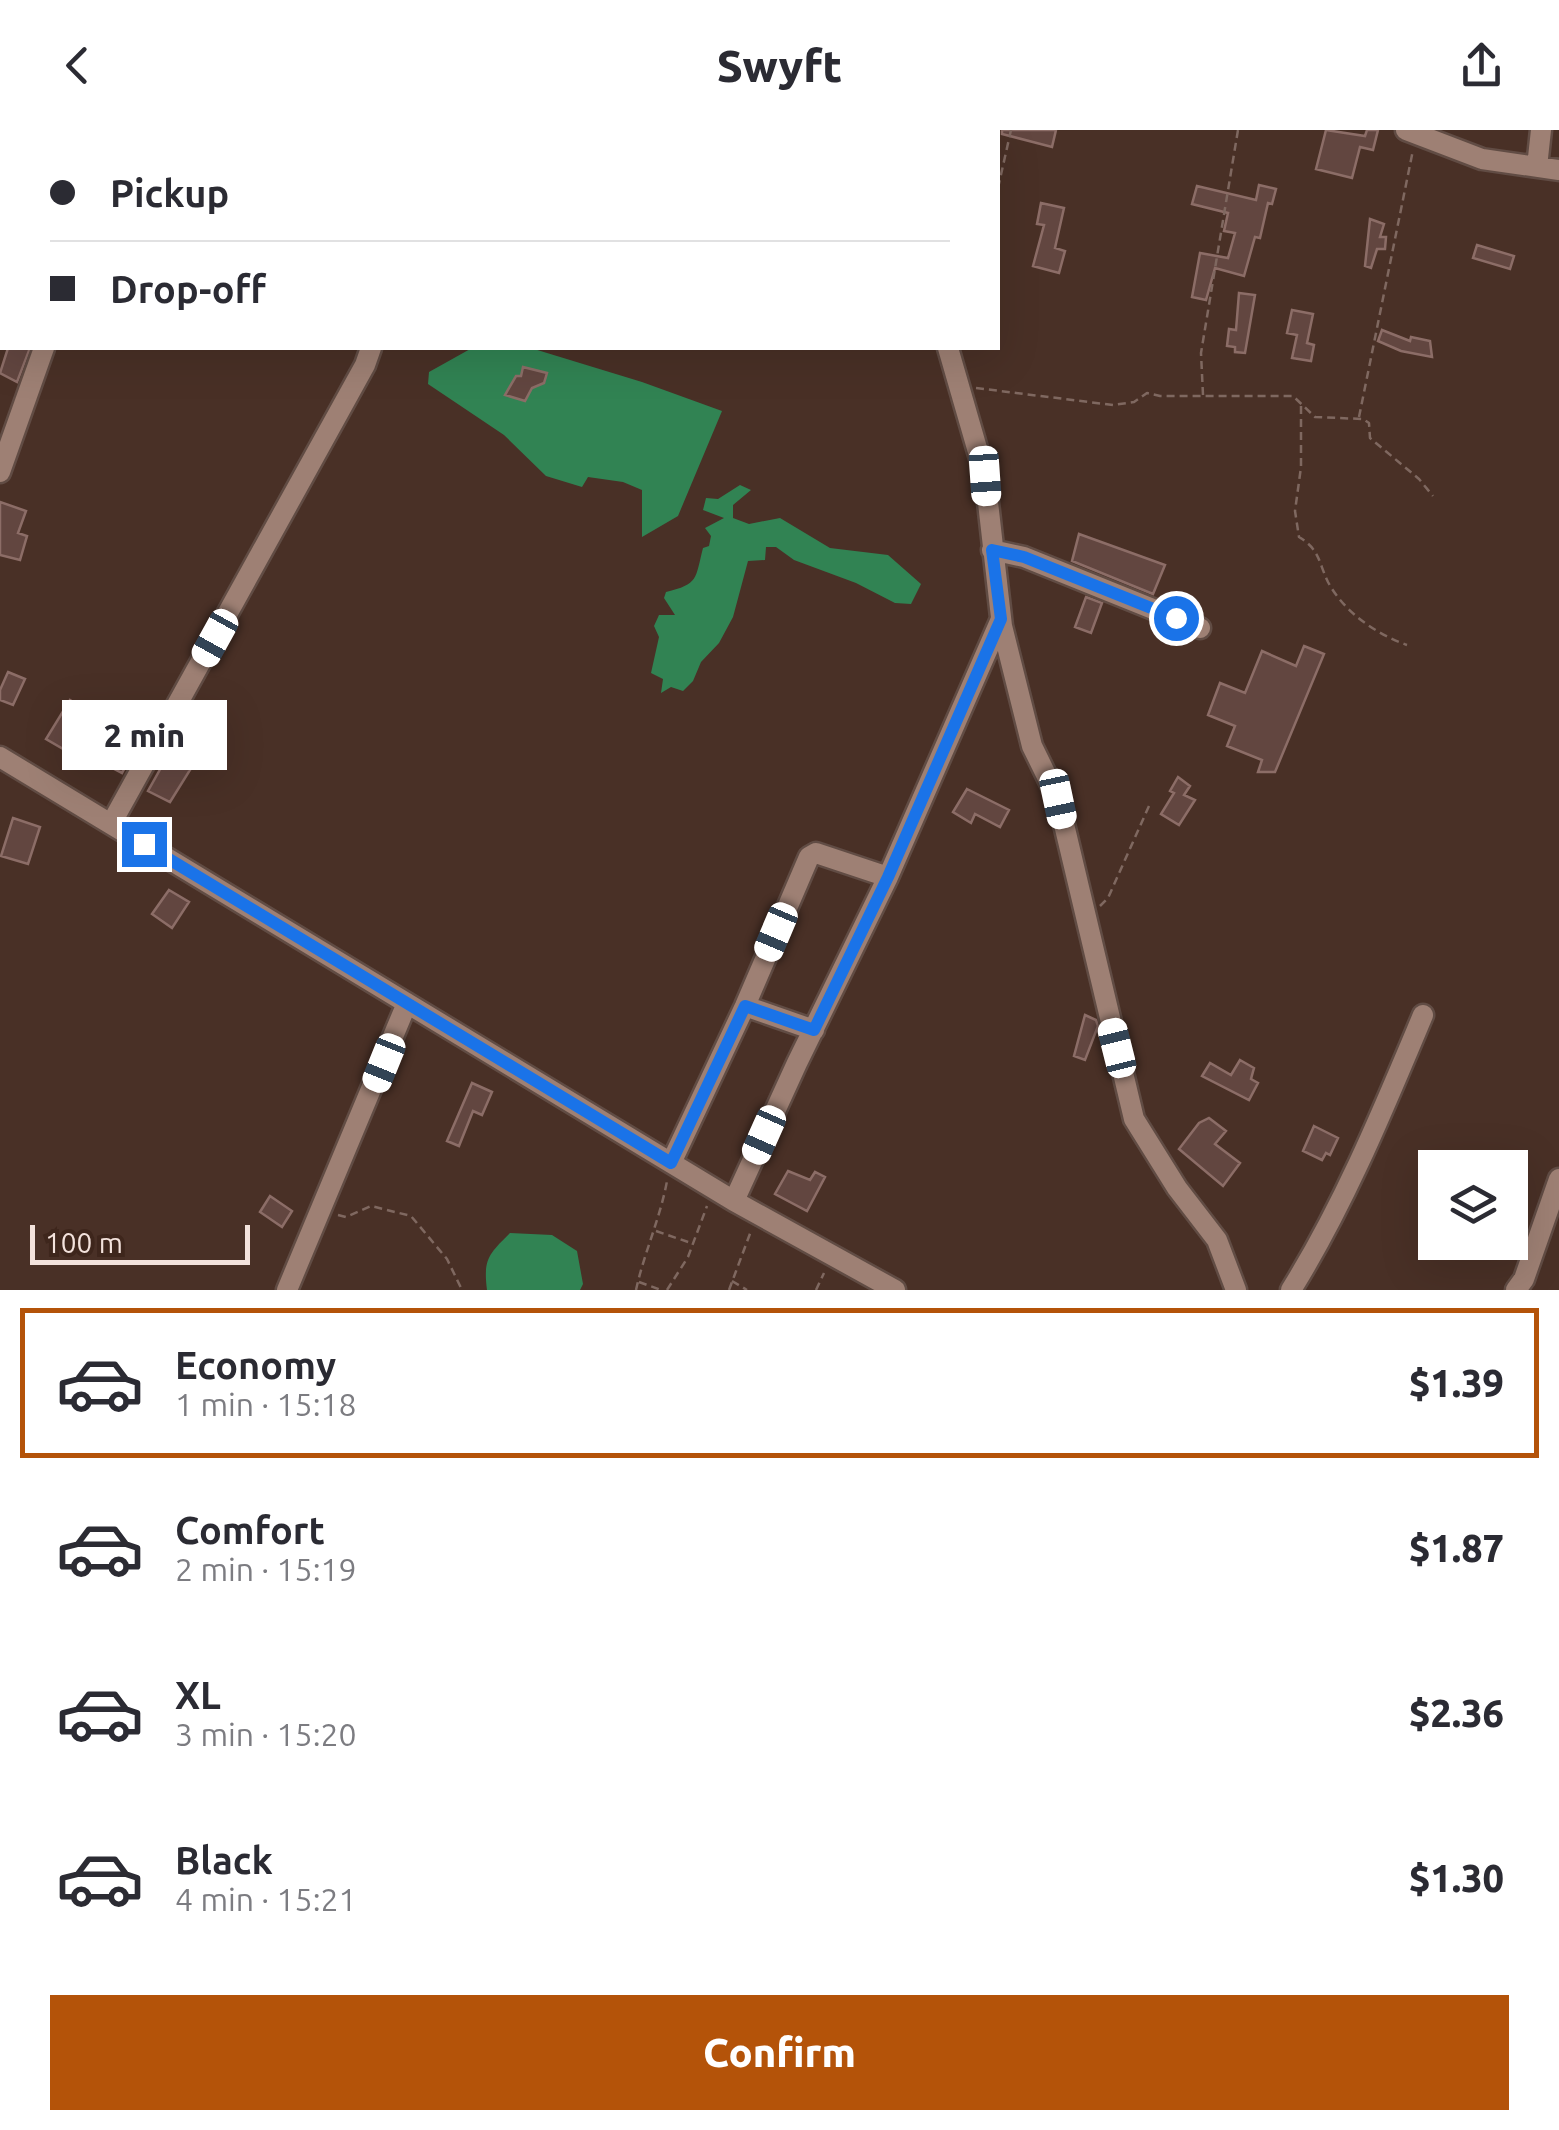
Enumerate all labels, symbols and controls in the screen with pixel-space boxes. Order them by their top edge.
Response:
icon: back [50,38,105,93]
icon: share [1454,38,1509,93]
text: Swyft [717,40,842,91]
text: Pickup [110,172,229,214]
text: Drop-off [110,268,266,310]
car [968,445,1002,507]
route start [1154,596,1199,641]
car [187,604,243,672]
callout: 2 min [62,699,226,769]
text: 2 min [104,717,185,753]
car [1037,767,1079,831]
route end [122,822,167,867]
car [750,899,802,965]
car [1095,1015,1139,1081]
car [359,1030,409,1096]
car [738,1101,790,1169]
map controls [1418,1150,1528,1260]
button: layers [1418,1150,1528,1260]
scale bar [30,1220,250,1264]
text: 100 m [45,1227,123,1258]
icon: car [55,1338,145,1428]
text: Economy [175,1344,336,1386]
text: $1.39 [1409,1362,1504,1404]
text: 1 min · 15:18 [175,1386,357,1422]
icon: car [55,1503,145,1593]
text: Comfort [175,1509,325,1551]
text: $1.87 [1409,1527,1504,1569]
text: 2 min · 15:19 [175,1551,357,1587]
icon: car [55,1668,145,1758]
text: XL [175,1674,221,1716]
text: $2.36 [1409,1692,1504,1734]
text: 3 min · 15:20 [175,1716,357,1752]
icon: car [55,1833,145,1923]
text: Black [175,1839,273,1881]
text: $1.30 [1409,1857,1504,1899]
text: 4 min · 15:21 [175,1881,357,1917]
button: Confirm [50,1995,1509,2110]

